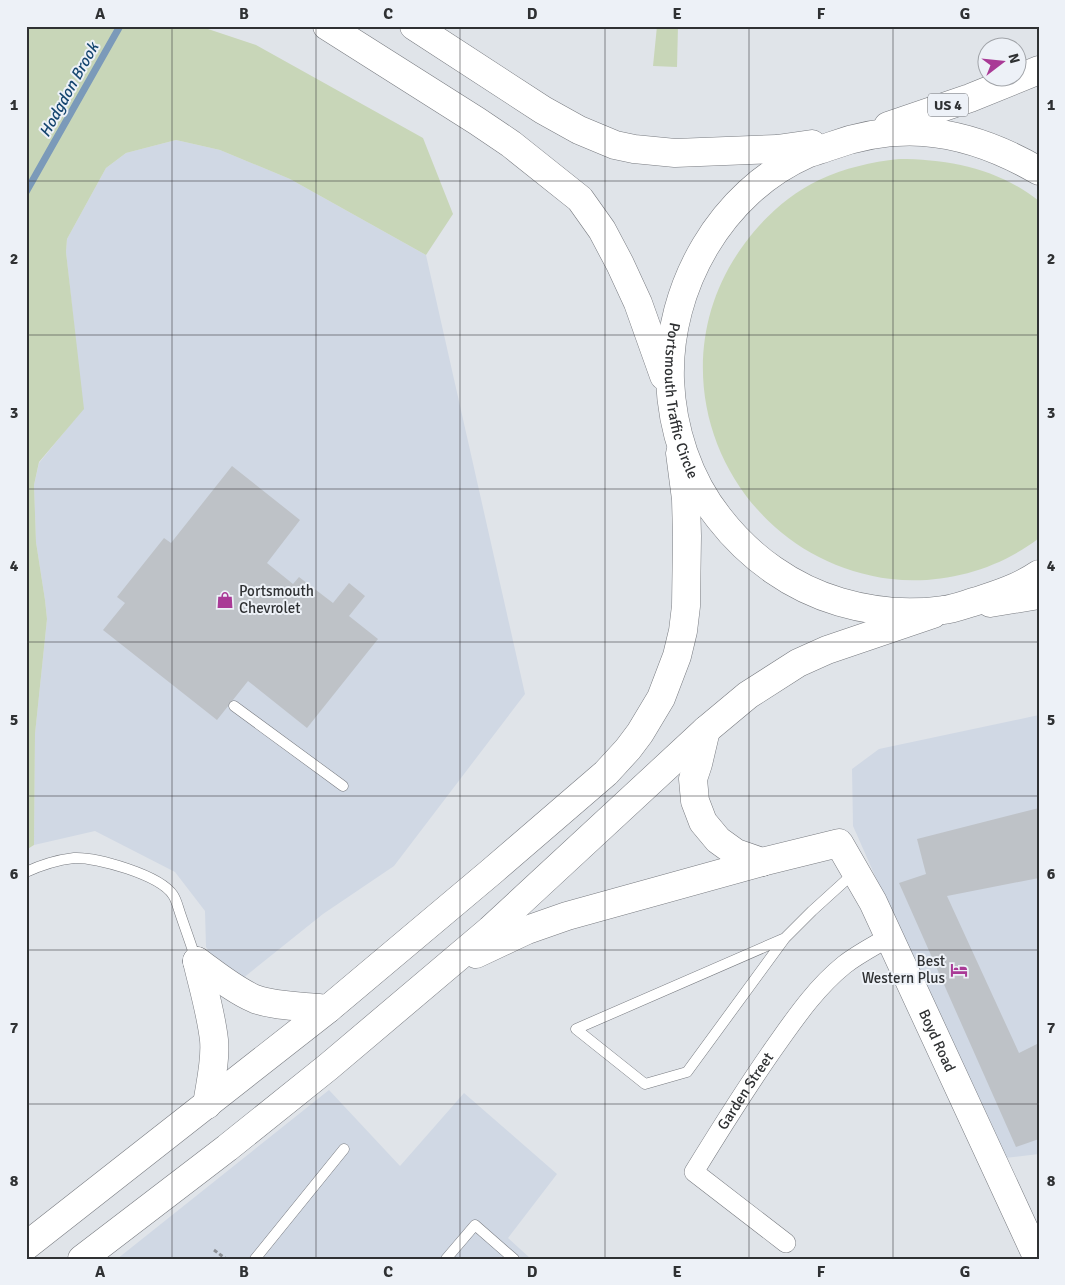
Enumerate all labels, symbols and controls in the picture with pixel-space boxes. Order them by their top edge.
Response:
text: A [95,4,106,24]
text: B [239,4,249,24]
text: C [383,4,393,24]
text: D [527,4,538,24]
text: E [672,4,682,24]
text: F [817,4,826,24]
text: G [960,4,970,24]
water label: Hodgdon Brook [35,38,104,141]
north arrow [978,38,1028,88]
text: N [1005,52,1024,66]
road number: US 4 [928,94,968,116]
text: 1 [10,95,19,115]
text: 1 [1047,95,1056,115]
text: 2 [10,249,18,269]
text: 2 [1047,249,1055,269]
street label: Portsmouth Traffic Circle [661,321,702,482]
text: 3 [10,403,18,423]
text: 3 [1047,403,1055,423]
text: 4 [10,556,19,576]
text: 4 [1047,556,1056,576]
place label: Portsmouth Chevrolet [239,582,314,617]
shop icon: Portsmouth Chevrolet [215,590,235,610]
text: 5 [10,710,18,730]
text: 5 [1047,710,1055,730]
text: 6 [10,864,19,884]
text: 6 [1047,864,1056,884]
place label: Best Western Plus [862,952,945,987]
hotel icon: Best Western Plus [949,960,969,980]
street label: Boyd Road [915,1006,959,1075]
text: 7 [10,1018,19,1038]
text: 7 [1047,1018,1056,1038]
street label: Garden Street [713,1049,777,1133]
text: 8 [10,1171,19,1191]
text: 8 [1047,1171,1056,1191]
text: A [95,1262,106,1282]
text: B [239,1262,249,1282]
text: C [383,1262,393,1282]
text: D [527,1262,538,1282]
text: E [672,1262,682,1282]
text: F [817,1262,826,1282]
text: G [960,1262,970,1282]

